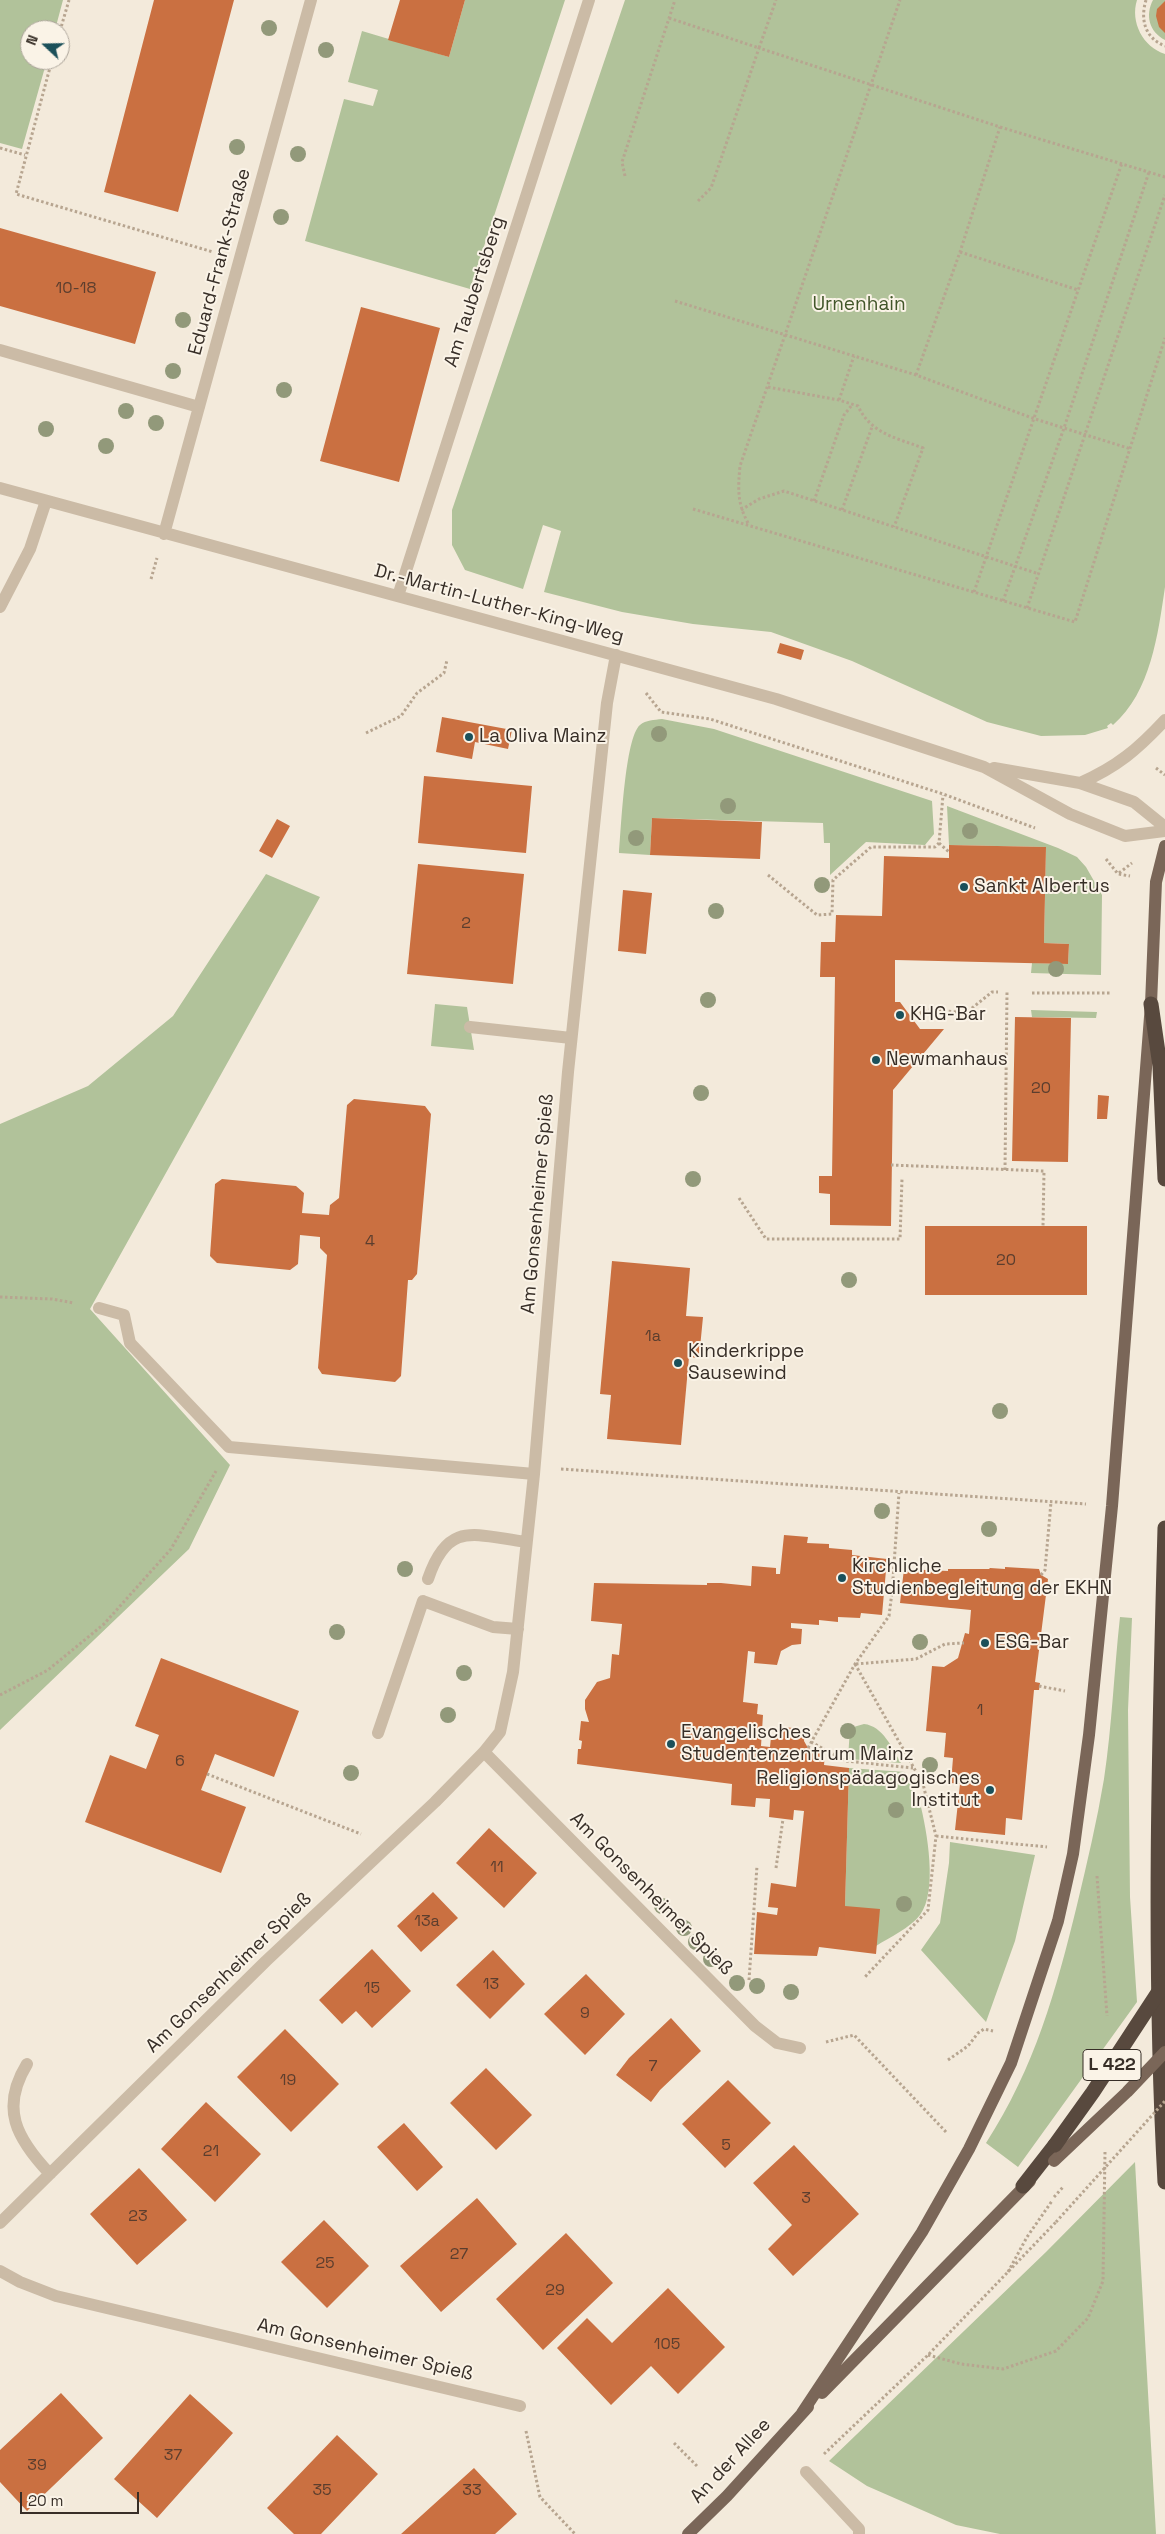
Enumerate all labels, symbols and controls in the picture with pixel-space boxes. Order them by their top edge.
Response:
north arrow [20,20,70,70]
text: N [22,32,42,48]
street label: Eduard-Frank-Straße [184,166,256,358]
street label: Am Taubertsberg [440,214,510,370]
house number: 10-18 [56,279,96,299]
park label: Urnenhain [812,294,906,316]
street label: Dr.-Martin-Luther-King-Weg [372,560,626,648]
place label: La Oliva Mainz [479,726,607,748]
marker: La Oliva Mainz [463,731,475,743]
place label: Sankt Albertus [974,876,1110,898]
marker: Sankt Albertus [958,881,970,893]
house number: 2 [461,914,471,934]
place label: KHG-Bar [910,1004,986,1026]
marker: KHG-Bar [894,1009,906,1021]
place label: Newmanhaus [886,1049,1008,1071]
marker: Newmanhaus [870,1054,882,1066]
house number: 20 [1031,1079,1051,1099]
street label: Am Gonsenheimer Spieß [517,1093,559,1315]
house number: 4 [365,1232,375,1252]
house number: 20 [996,1251,1016,1271]
house number: 1a [645,1327,661,1347]
place label: Kinderkrippe Sausewind [688,1341,804,1385]
marker: Kinderkrippe Sausewind [672,1357,684,1369]
place label: Kirchliche Studienbegleitung der EKHN [852,1556,1112,1600]
marker: Kirchliche Studienbegleitung der EKHN [836,1572,848,1584]
place label: ESG-Bar [995,1632,1069,1654]
marker: ESG-Bar [979,1637,991,1649]
house number: 1 [977,1701,983,1721]
place label: Evangelisches Studentenzentrum Mainz [681,1722,914,1766]
marker: Evangelisches Studentenzentrum Mainz [665,1738,677,1750]
house number: 6 [175,1752,185,1772]
place label: Religionspädagogisches Institut [756,1768,980,1812]
marker: Religionspädagogisches Institut [984,1784,996,1796]
street label: Am Gonsenheimer Spieß [565,1808,737,1980]
house number: 11 [490,1858,504,1878]
street label: Am Gonsenheimer Spieß [142,1888,316,2058]
house number: 13a [414,1912,440,1932]
house number: 13 [483,1975,499,1995]
house number: 15 [364,1979,380,1999]
house number: 9 [580,2004,590,2024]
road number: L 422 [1083,2050,1141,2080]
house number: 7 [648,2057,658,2077]
house number: 19 [280,2071,296,2091]
house number: 5 [721,2136,731,2156]
house number: 21 [203,2142,219,2162]
house number: 3 [801,2189,811,2209]
house number: 23 [128,2207,148,2227]
house number: 27 [450,2245,468,2265]
house number: 25 [315,2254,335,2274]
house number: 29 [545,2281,565,2301]
street label: Am Gonsenheimer Spieß [255,2314,475,2386]
house number: 105 [654,2335,680,2355]
street label: An der Allee [686,2414,776,2508]
house number: 37 [164,2446,182,2466]
house number: 39 [27,2456,47,2476]
house number: 35 [312,2481,332,2501]
house number: 33 [462,2481,482,2501]
scale bar [22,2482,141,2514]
text: 20 m [28,2491,63,2510]

